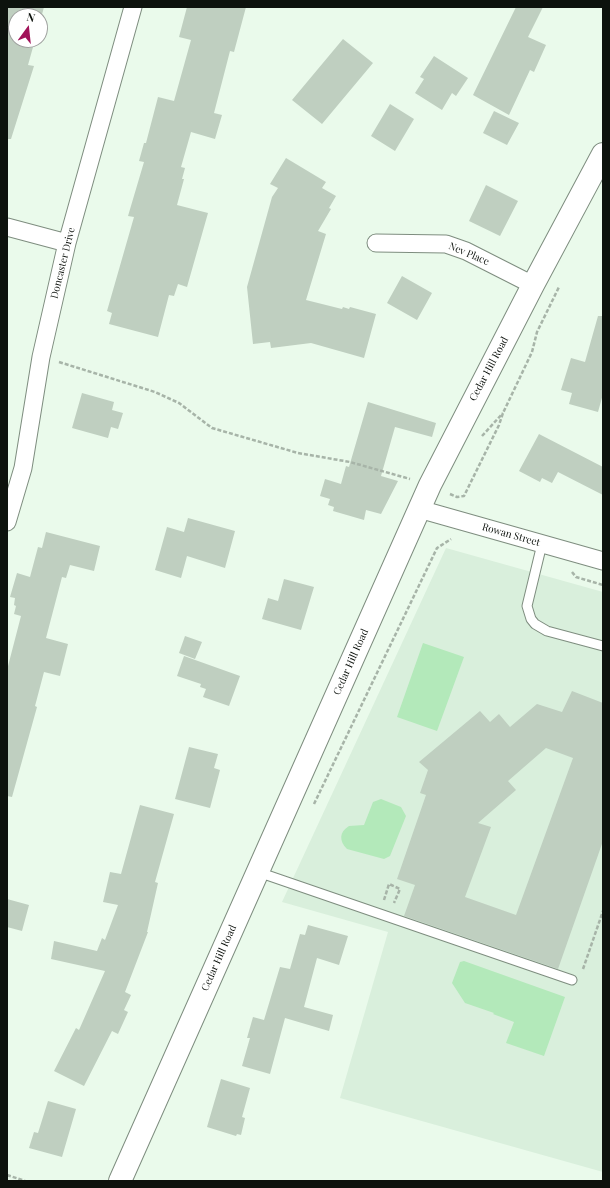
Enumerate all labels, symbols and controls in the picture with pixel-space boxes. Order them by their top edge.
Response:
north arrow [8,8,48,48]
text: N [25,9,37,25]
street label: Doncaster Drive [48,226,78,300]
street label: Nev Place [447,240,491,268]
street label: Cedar Hill Road [467,335,511,403]
street label: Rowan Street [481,521,541,549]
street label: Cedar Hill Road [331,627,371,697]
street label: Cedar Hill Road [199,923,239,993]

